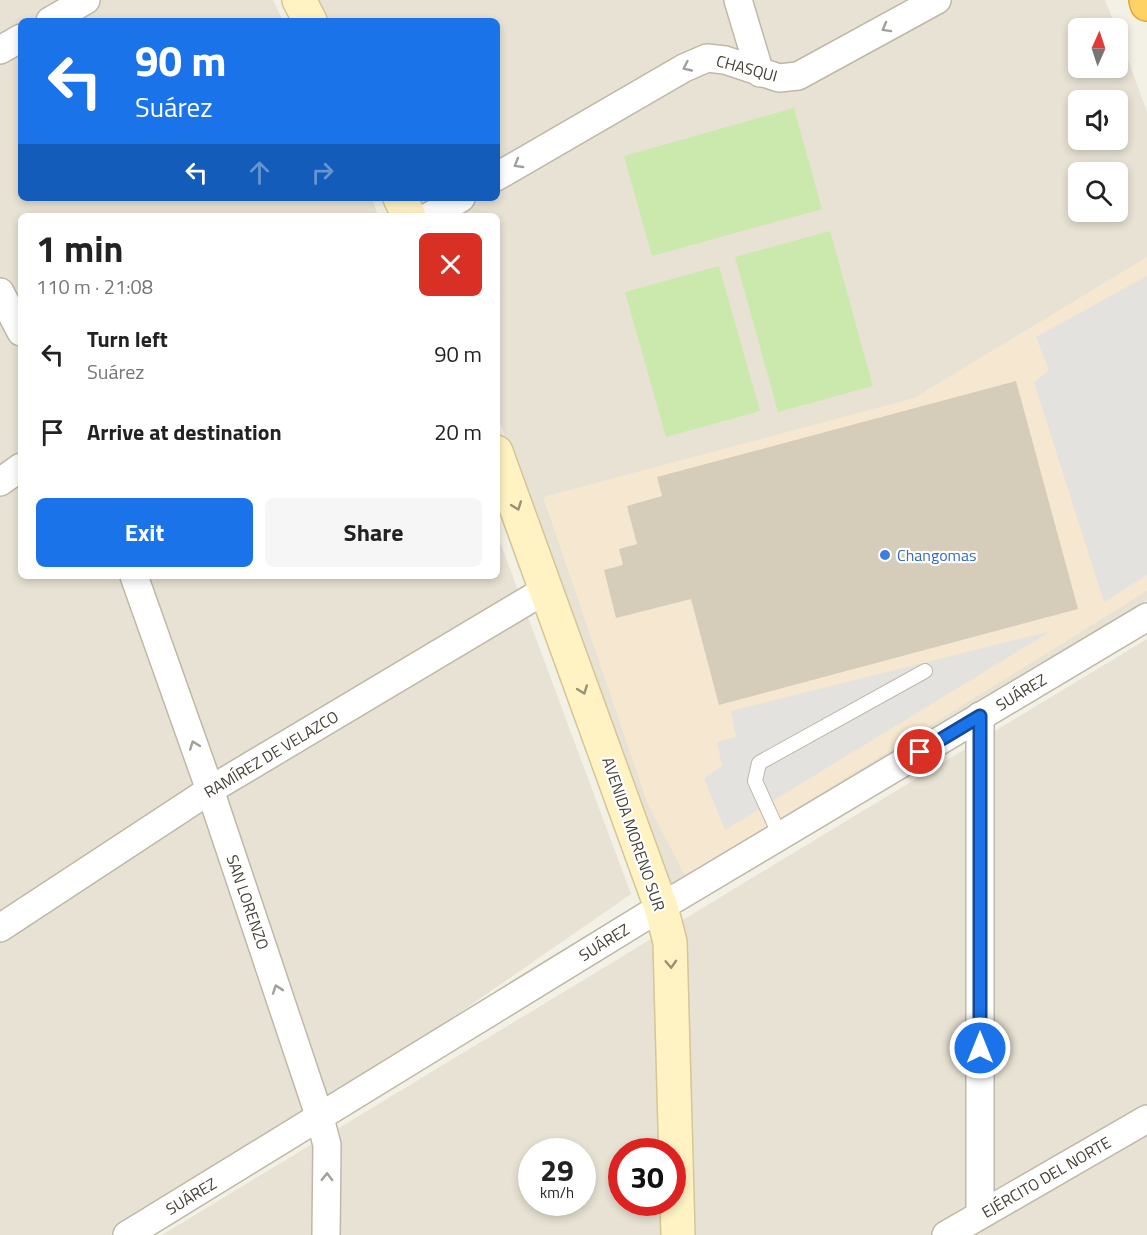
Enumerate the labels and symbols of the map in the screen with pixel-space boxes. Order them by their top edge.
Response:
north arrow [1068,18,1128,78]
one-way arrow [881,21,892,32]
street label: CHASQUI [714,48,780,88]
one-way arrow [683,59,694,71]
one-way arrow [514,157,524,169]
one-way arrow [509,501,522,511]
place label: Changomas [897,543,976,567]
marker: Changomas [878,548,892,562]
street label: SUÁREZ [991,667,1051,717]
one-way arrow [576,684,588,695]
street label: RAMÍREZ DE VELAZCO [199,704,343,804]
pin [894,726,945,777]
one-way arrow [189,740,202,751]
street label: AVENIDA MORENO SUR [596,754,672,914]
street label: SAN LORENZO [221,851,275,953]
street label: SUÁREZ [574,917,634,967]
one-way arrow [665,960,678,969]
one-way arrow [272,984,284,995]
position arrow [948,1016,1012,1080]
street label: EJÉRCITO DEL NORTE [977,1130,1115,1224]
speed limit sign: 30 [608,1138,686,1216]
street label: SUÁREZ [161,1171,221,1221]
one-way arrow [321,1172,333,1181]

